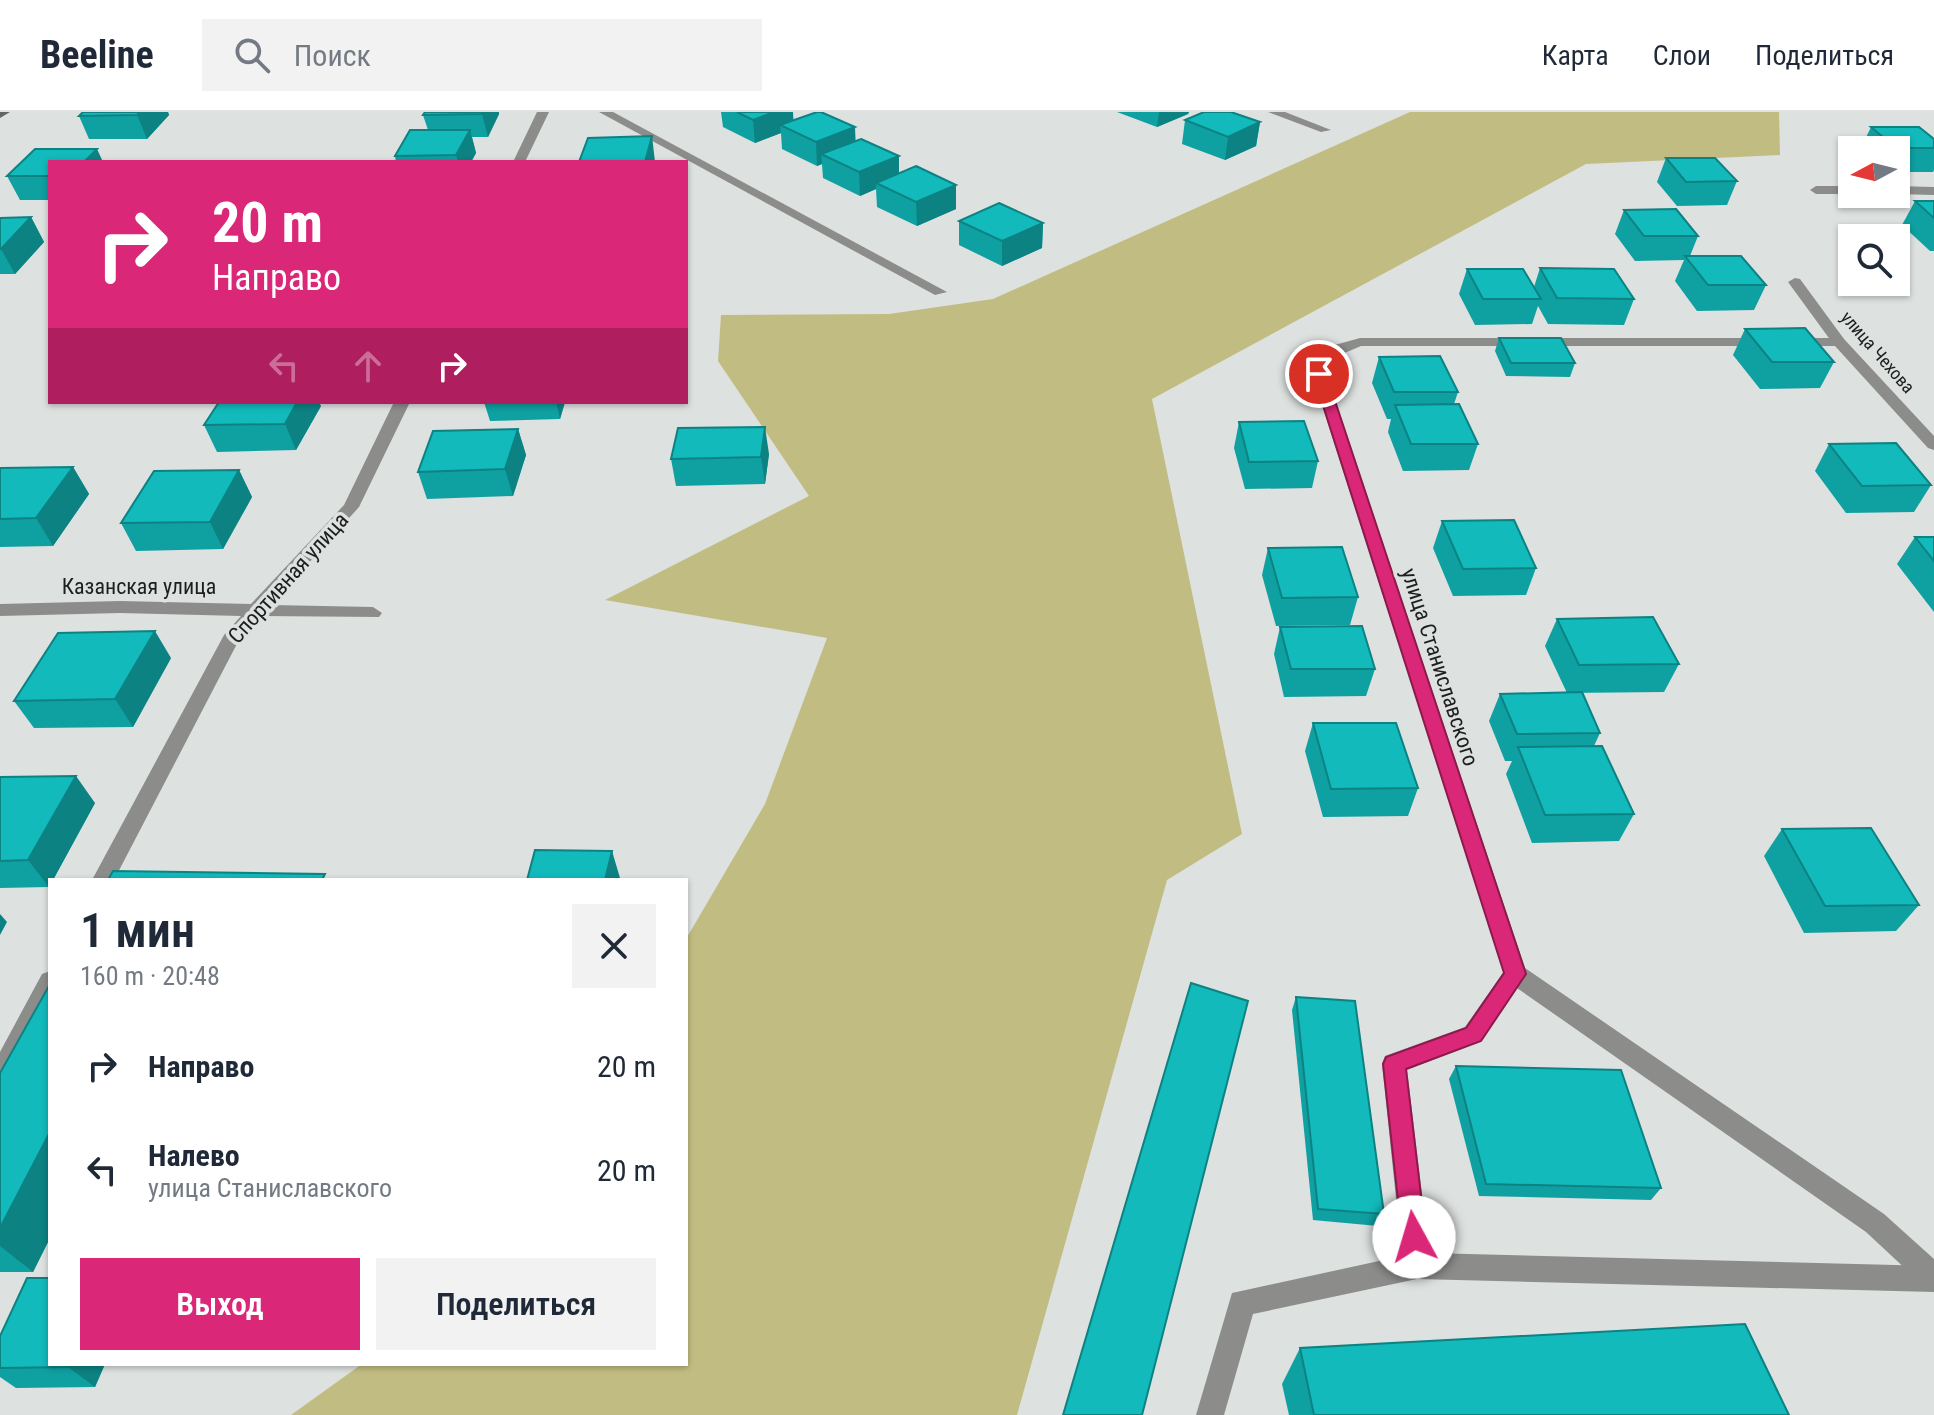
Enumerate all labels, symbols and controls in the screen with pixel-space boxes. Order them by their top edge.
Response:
search box [202,19,762,91]
text: Beeline [40,33,154,77]
icon: search [230,33,274,77]
text: Поиск [294,38,371,73]
text: Карта [1542,39,1609,72]
text: Слои [1653,39,1711,72]
text: Поделиться [1755,39,1894,72]
north arrow [1838,136,1910,208]
map controls [1838,136,1910,296]
text: 20 m [212,190,323,256]
icon: right [80,192,184,296]
button: search [1838,224,1910,296]
text: Направо [212,257,341,299]
street label: улица Чехова [1837,307,1919,397]
pin [1285,340,1353,408]
icon: left [262,344,306,388]
icon: ahead [346,344,390,388]
icon: right [430,344,474,388]
icon: arrive [1297,352,1341,396]
street label: Спортивная улица [223,508,353,648]
street label: улица Станиславского [1396,565,1484,769]
street label: Казанская улица [62,574,216,599]
text: 1 мин [80,902,195,959]
button: close [572,904,656,988]
text: 160 m · 20:48 [80,961,220,991]
icon: right [80,1044,124,1088]
text: Направо [148,1049,254,1084]
text: 20 m [597,1049,656,1084]
text: Налево [148,1138,240,1173]
icon: left [80,1148,124,1192]
text: 20 m [597,1153,656,1188]
text: улица Станиславского [148,1173,392,1203]
position arrow [1372,1195,1456,1279]
button: Выход [80,1258,360,1350]
button: Поделиться [376,1258,656,1350]

